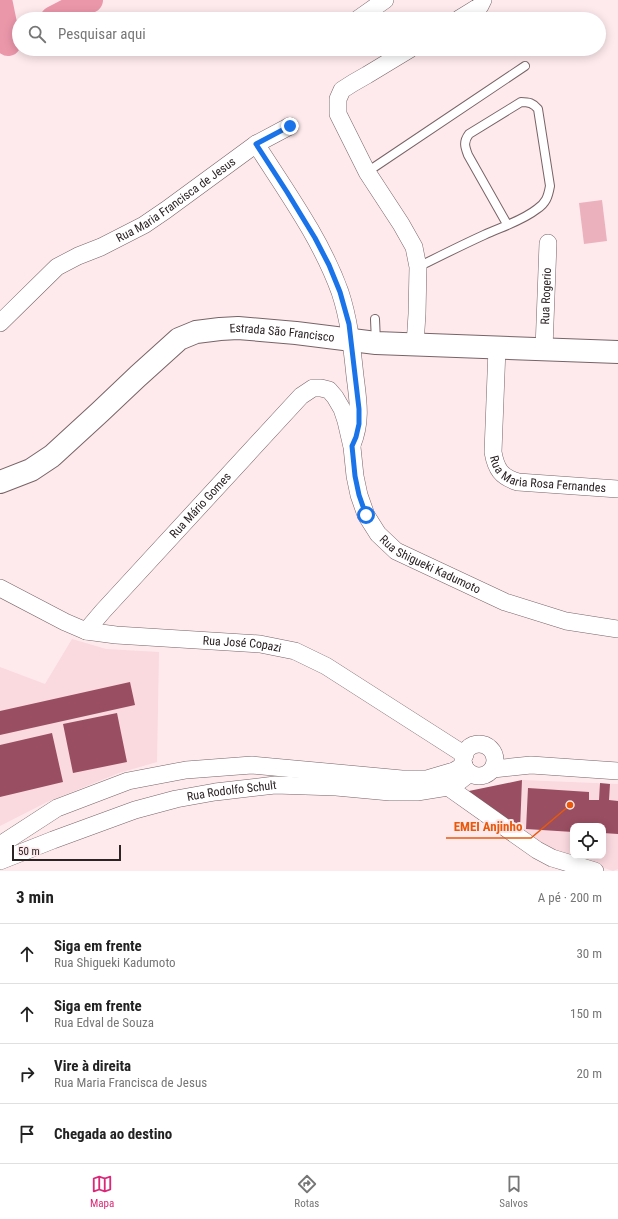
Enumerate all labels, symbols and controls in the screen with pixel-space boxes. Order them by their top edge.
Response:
search box [12,12,606,56]
icon: search [26,23,48,45]
text: Pesquisar aqui [58,25,146,43]
route end [281,117,299,135]
street label: Rua Maria Francisca de Jesus [114,154,238,245]
street label: Rua Rogerio [538,267,554,325]
street label: Estrada São Francisco [229,321,335,345]
street label: Rua Maria Rosa Fernandes [487,454,606,495]
street label: Rua Mário Gomes [167,470,234,541]
route start [357,506,375,524]
street label: Rua Shigueki Kadumoto [377,532,483,597]
street label: Rua José Copazi [202,633,283,655]
street label: Rua Rodolfo Schult [186,778,278,804]
callout: EMEI Anjinho [446,813,531,838]
text: EMEI Anjinho [454,819,523,834]
map controls [570,823,606,859]
button: locate [570,823,606,859]
scale bar [12,843,121,862]
text: 50 m [18,845,40,858]
text: 3 min [16,887,54,907]
text: A pé · 200 m [538,890,602,905]
text: Siga em frente [54,937,142,955]
icon: ahead [16,943,38,965]
text: 30 m [576,946,602,961]
text: Rua Shigueki Kadumoto [54,955,176,970]
text: Siga em frente [54,997,142,1015]
icon: ahead [16,1003,38,1025]
text: 150 m [570,1006,602,1021]
text: Rua Edval de Souza [54,1015,154,1030]
text: Vire à direita [54,1057,131,1075]
icon: right [16,1063,38,1085]
text: 20 m [576,1066,602,1081]
text: Rua Maria Francisca de Jesus [54,1075,207,1090]
icon: arrive [16,1123,38,1145]
text: Chegada ao destino [54,1125,172,1143]
tab: Mapa [90,1173,114,1210]
tab: Rotas [294,1173,319,1210]
tab: Salvos [499,1173,528,1210]

